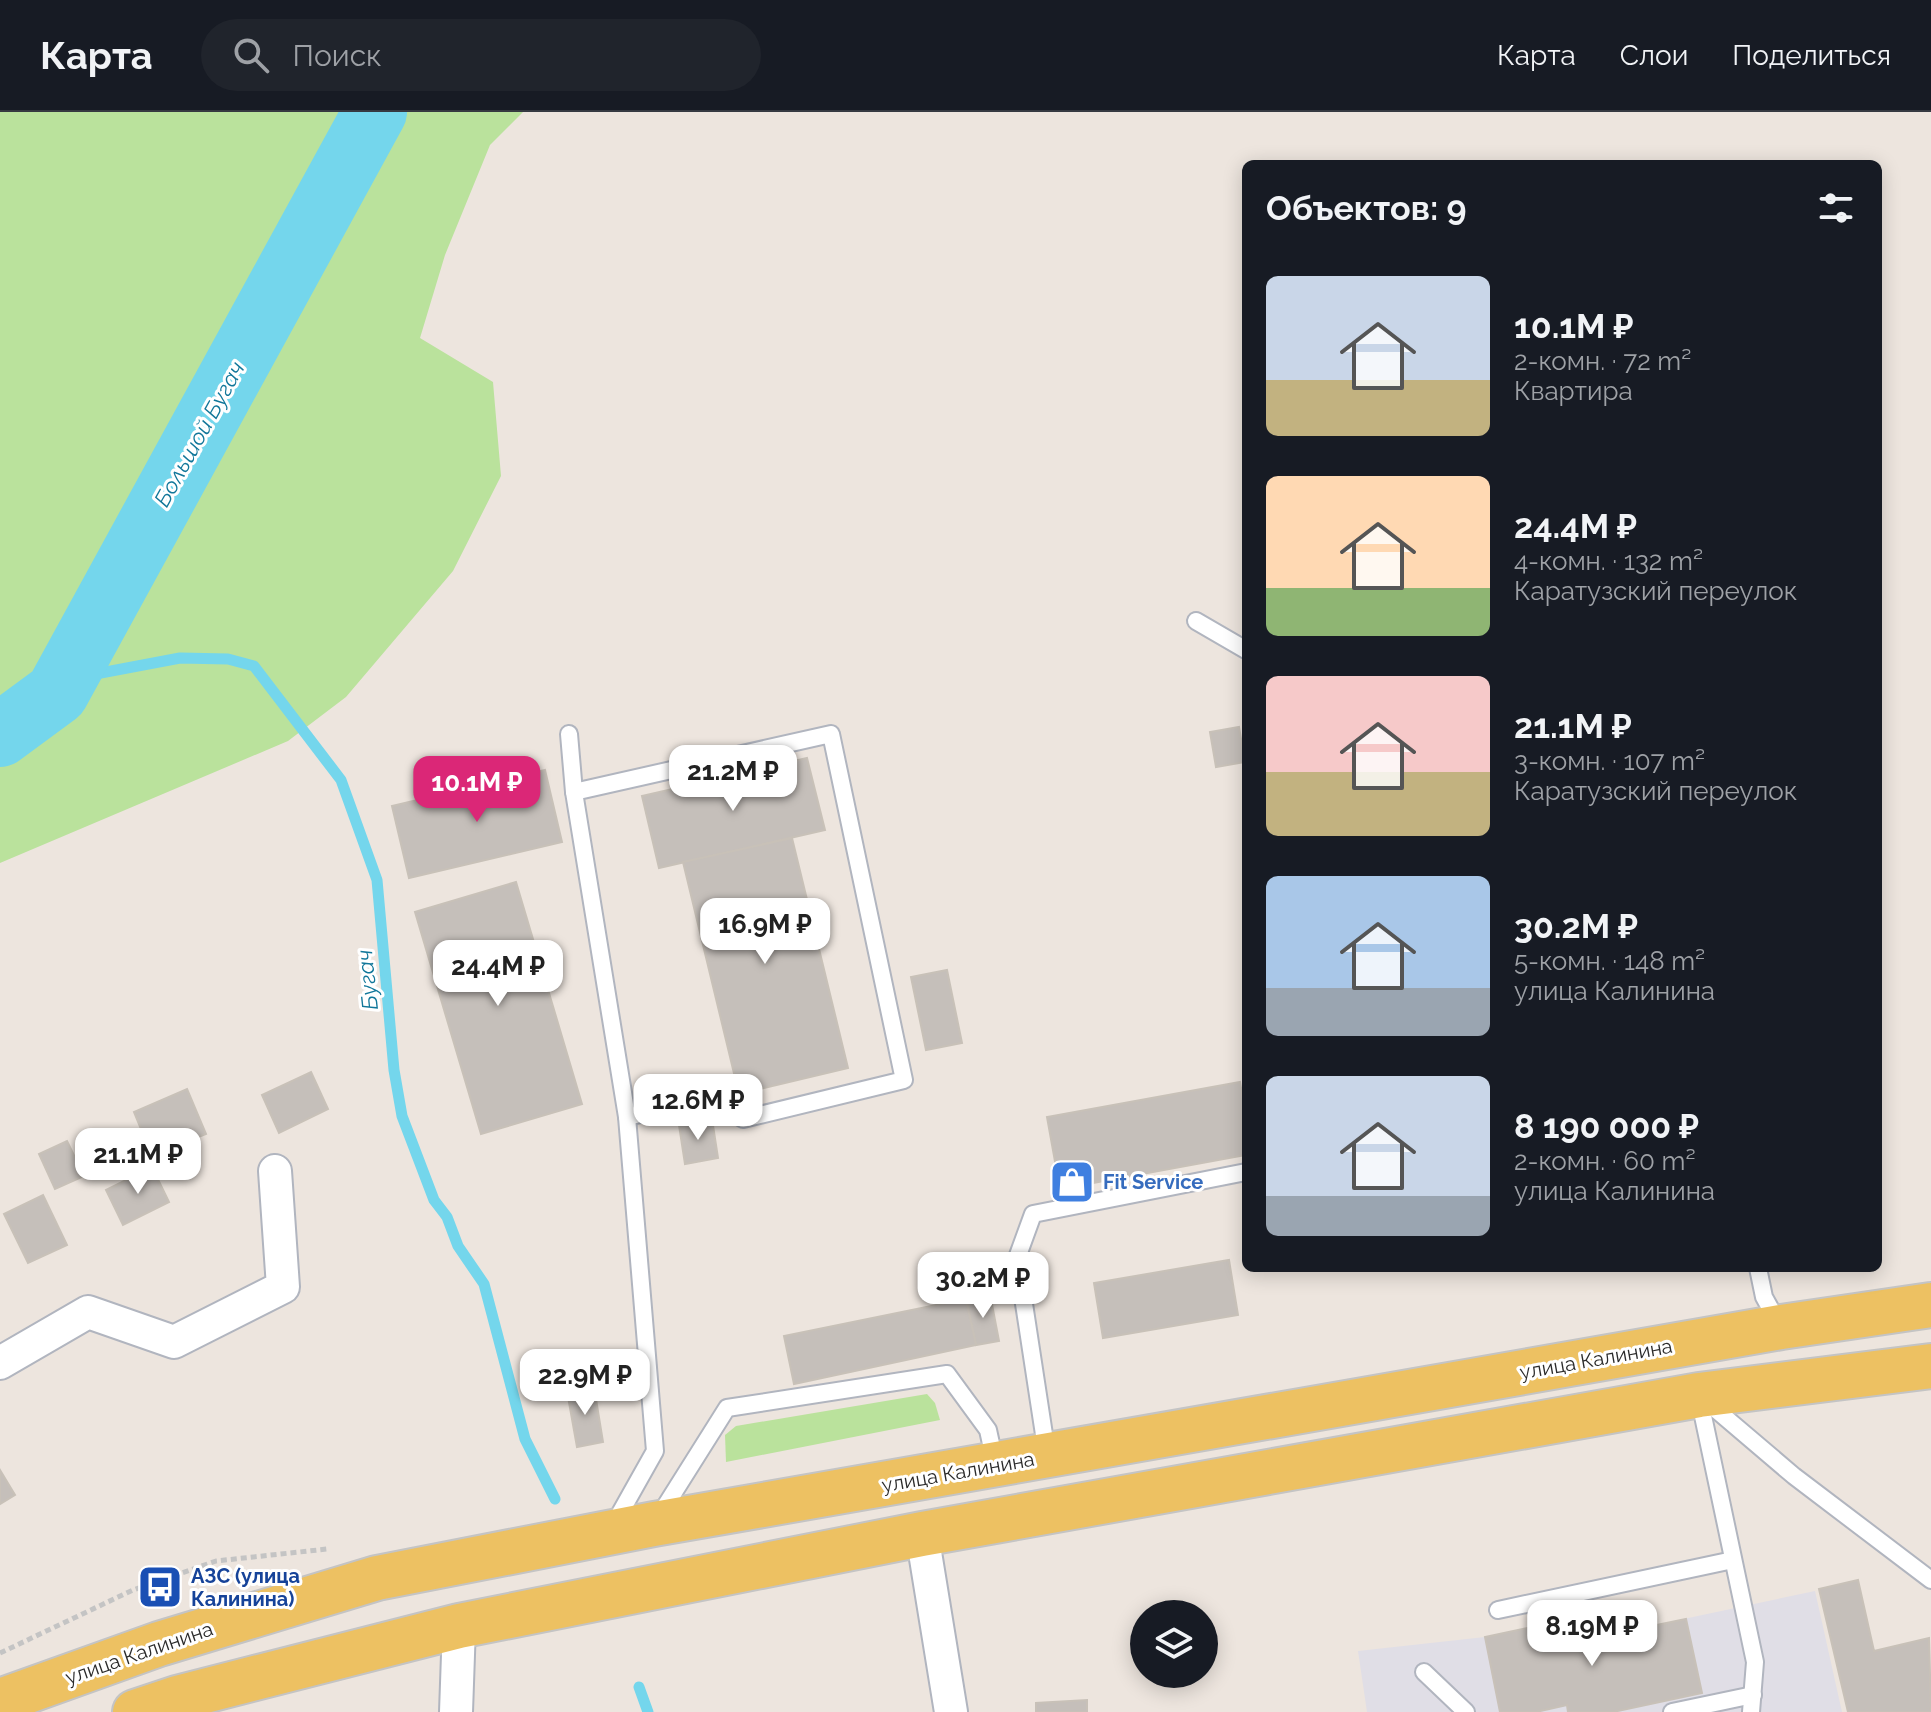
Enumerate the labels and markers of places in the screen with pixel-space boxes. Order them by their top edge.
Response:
pin: 21.2M ₽ [659,745,807,813]
pin: 10.1M ₽ [403,756,551,824]
pin: 16.9M ₽ [691,898,839,966]
pin: 24.4M ₽ [424,940,572,1008]
pin: 12.6M ₽ [624,1074,772,1142]
pin: 21.1M ₽ [64,1128,212,1196]
shop icon: Fit Service [1048,1158,1096,1206]
place label: Fit Service [1103,1170,1203,1194]
pin: 30.2M ₽ [909,1252,1057,1320]
pin: 22.9M ₽ [511,1349,659,1417]
bus stop icon: АЗС (улица Калинина) [136,1563,184,1611]
place label: АЗС (улица Калинина) [191,1564,300,1611]
pin: 8.19M ₽ [1518,1600,1666,1668]

